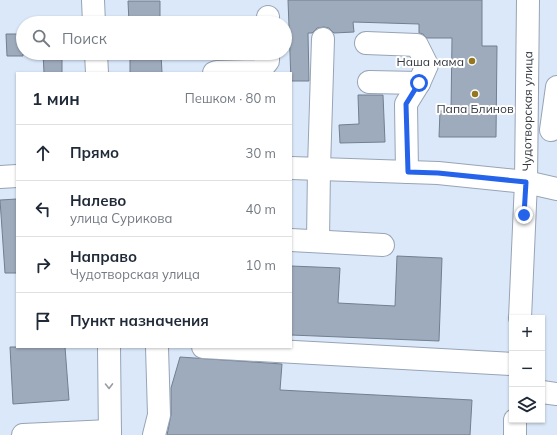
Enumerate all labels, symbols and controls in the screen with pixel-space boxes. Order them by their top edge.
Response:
search box [16,16,292,60]
icon: search [30,27,52,49]
text: Поиск [62,29,107,48]
street label: Чудотворская улица [519,51,535,171]
place label: Наша мама [396,54,464,69]
marker: Наша мама [467,56,477,66]
route start [410,74,428,92]
text: 1 мин [32,88,80,109]
marker: Папа Блинов [470,89,480,99]
text: Пешком · 80 m [185,90,276,106]
place label: Папа Блинов [436,101,514,116]
icon: ahead [32,142,54,164]
text: Прямо [70,143,119,162]
text: 30 m [246,145,276,161]
text: Налево [70,191,126,210]
icon: left [32,198,54,220]
text: 40 m [246,201,276,217]
route end [515,206,533,224]
text: улица Сурикова [70,210,172,226]
text: Направо [70,247,137,266]
icon: right [32,254,54,276]
text: 10 m [246,257,276,273]
text: Чудотворская улица [70,266,200,282]
icon: arrive [32,310,54,332]
text: Пункт назначения [70,311,209,330]
map controls [509,315,545,423]
button: + [509,315,545,351]
button: − [509,351,545,387]
one-way arrow [105,383,114,389]
button: layers [509,387,545,423]

